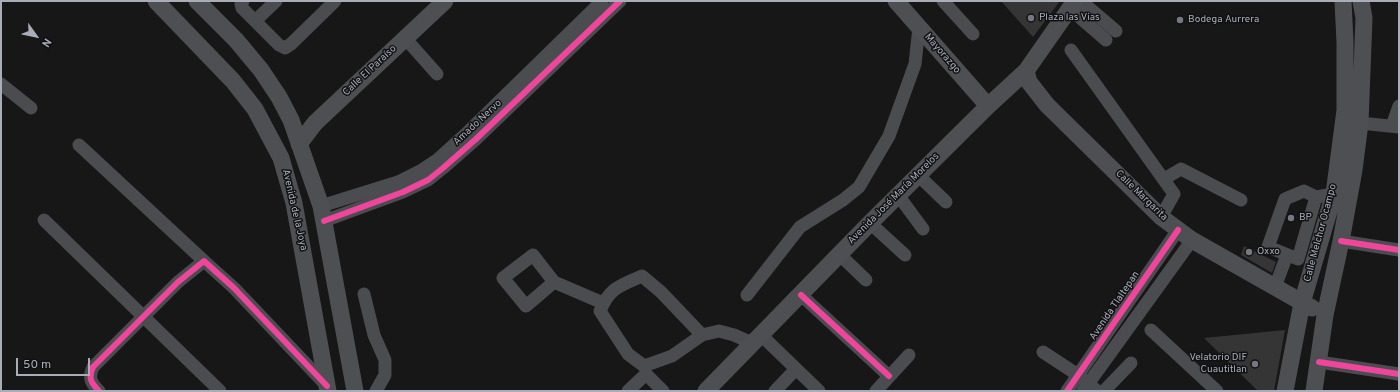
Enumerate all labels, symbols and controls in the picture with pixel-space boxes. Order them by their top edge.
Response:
place label: Plaza las Vias [1039,12,1100,24]
marker: Plaza las Vias [1026,13,1036,23]
place label: Bodega Aurrera [1188,14,1259,26]
marker: Bodega Aurrera [1175,15,1185,25]
north arrow [16,16,56,56]
street label: Mayorazgo [921,32,963,76]
text: N [38,35,54,50]
street label: Calle El Paraíso [341,43,399,99]
street label: Amado Nervo [451,98,505,148]
street label: Avenida José María Morelos [846,151,942,247]
street label: Avenida de la Joya [279,168,309,252]
street label: Calle Margarita [1112,168,1170,224]
street label: Calle Melchor Ocampo [1302,183,1340,283]
place label: BP [1299,212,1312,224]
marker: BP [1286,213,1296,223]
place label: Oxxo [1257,246,1280,258]
marker: Oxxo [1244,247,1254,257]
street label: Avenida Tlaltepan [1088,269,1142,343]
scale bar [18,350,92,376]
place label: Velatorio DIF Cuautitlan [1190,352,1247,376]
text: 50 m [23,357,51,373]
marker: Velatorio DIF Cuautitlan [1250,359,1260,369]

